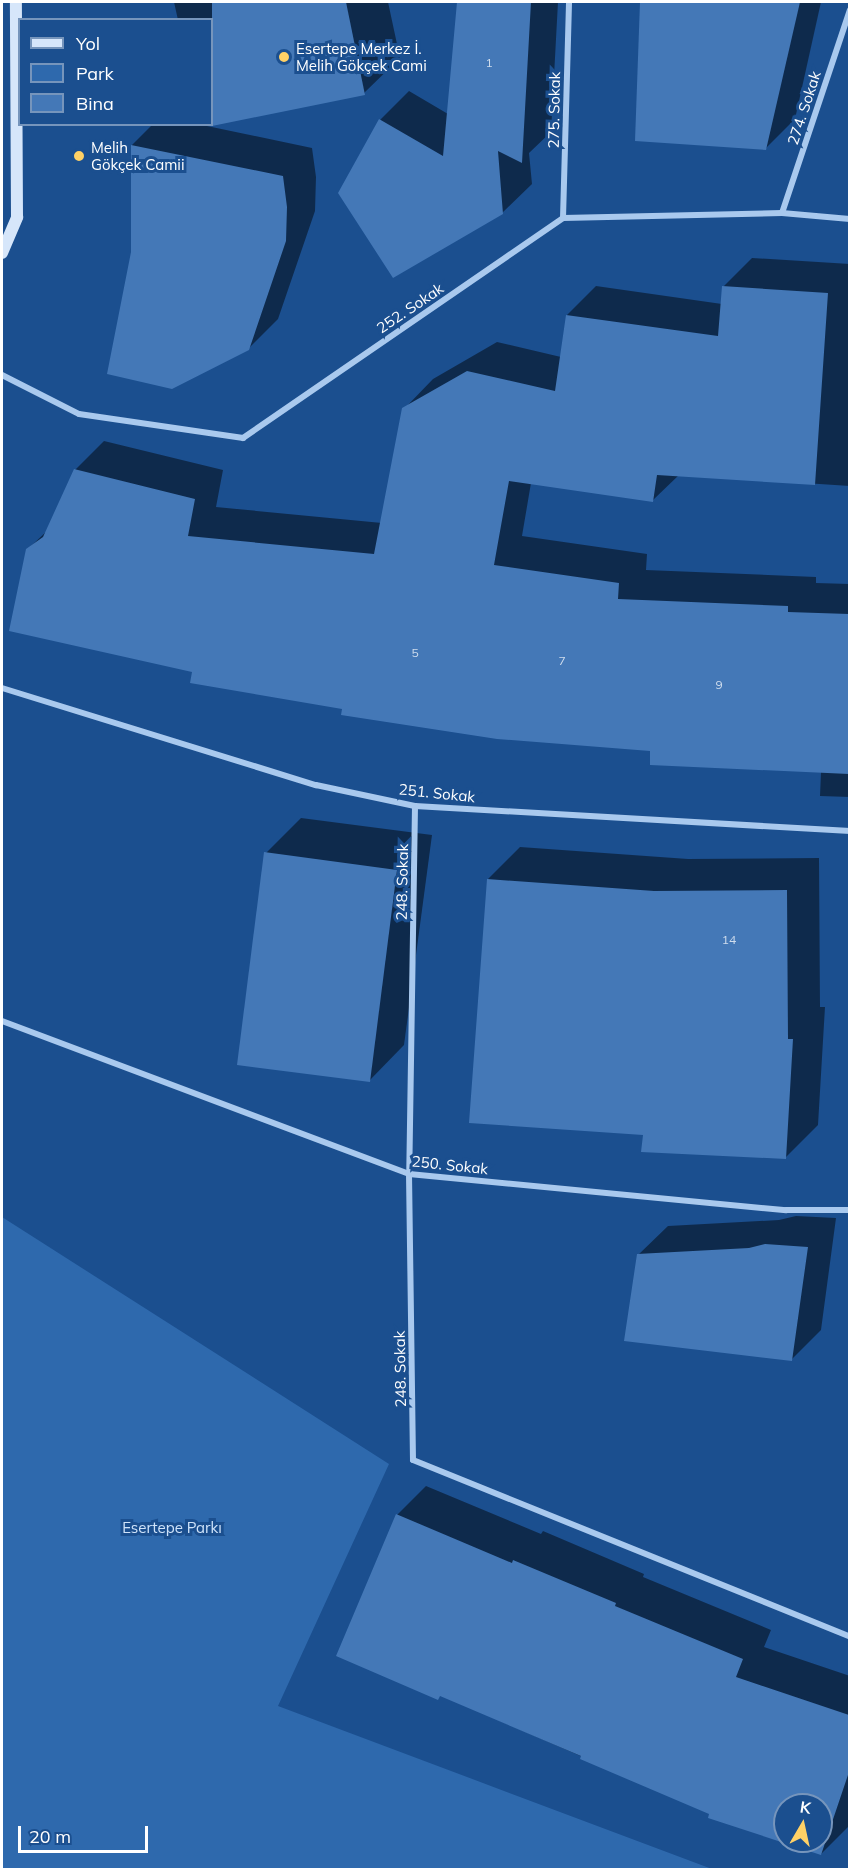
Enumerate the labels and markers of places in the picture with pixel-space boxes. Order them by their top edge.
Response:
place label: Esertepe Merkez İ. Melih Gökçek Cami [296,39,427,74]
marker: Esertepe Merkez İ. Melih Gökçek Cami [277,50,291,64]
place label: Melih Gökçek Camii [91,138,184,173]
marker: Melih Gökçek Camii [72,149,86,163]

